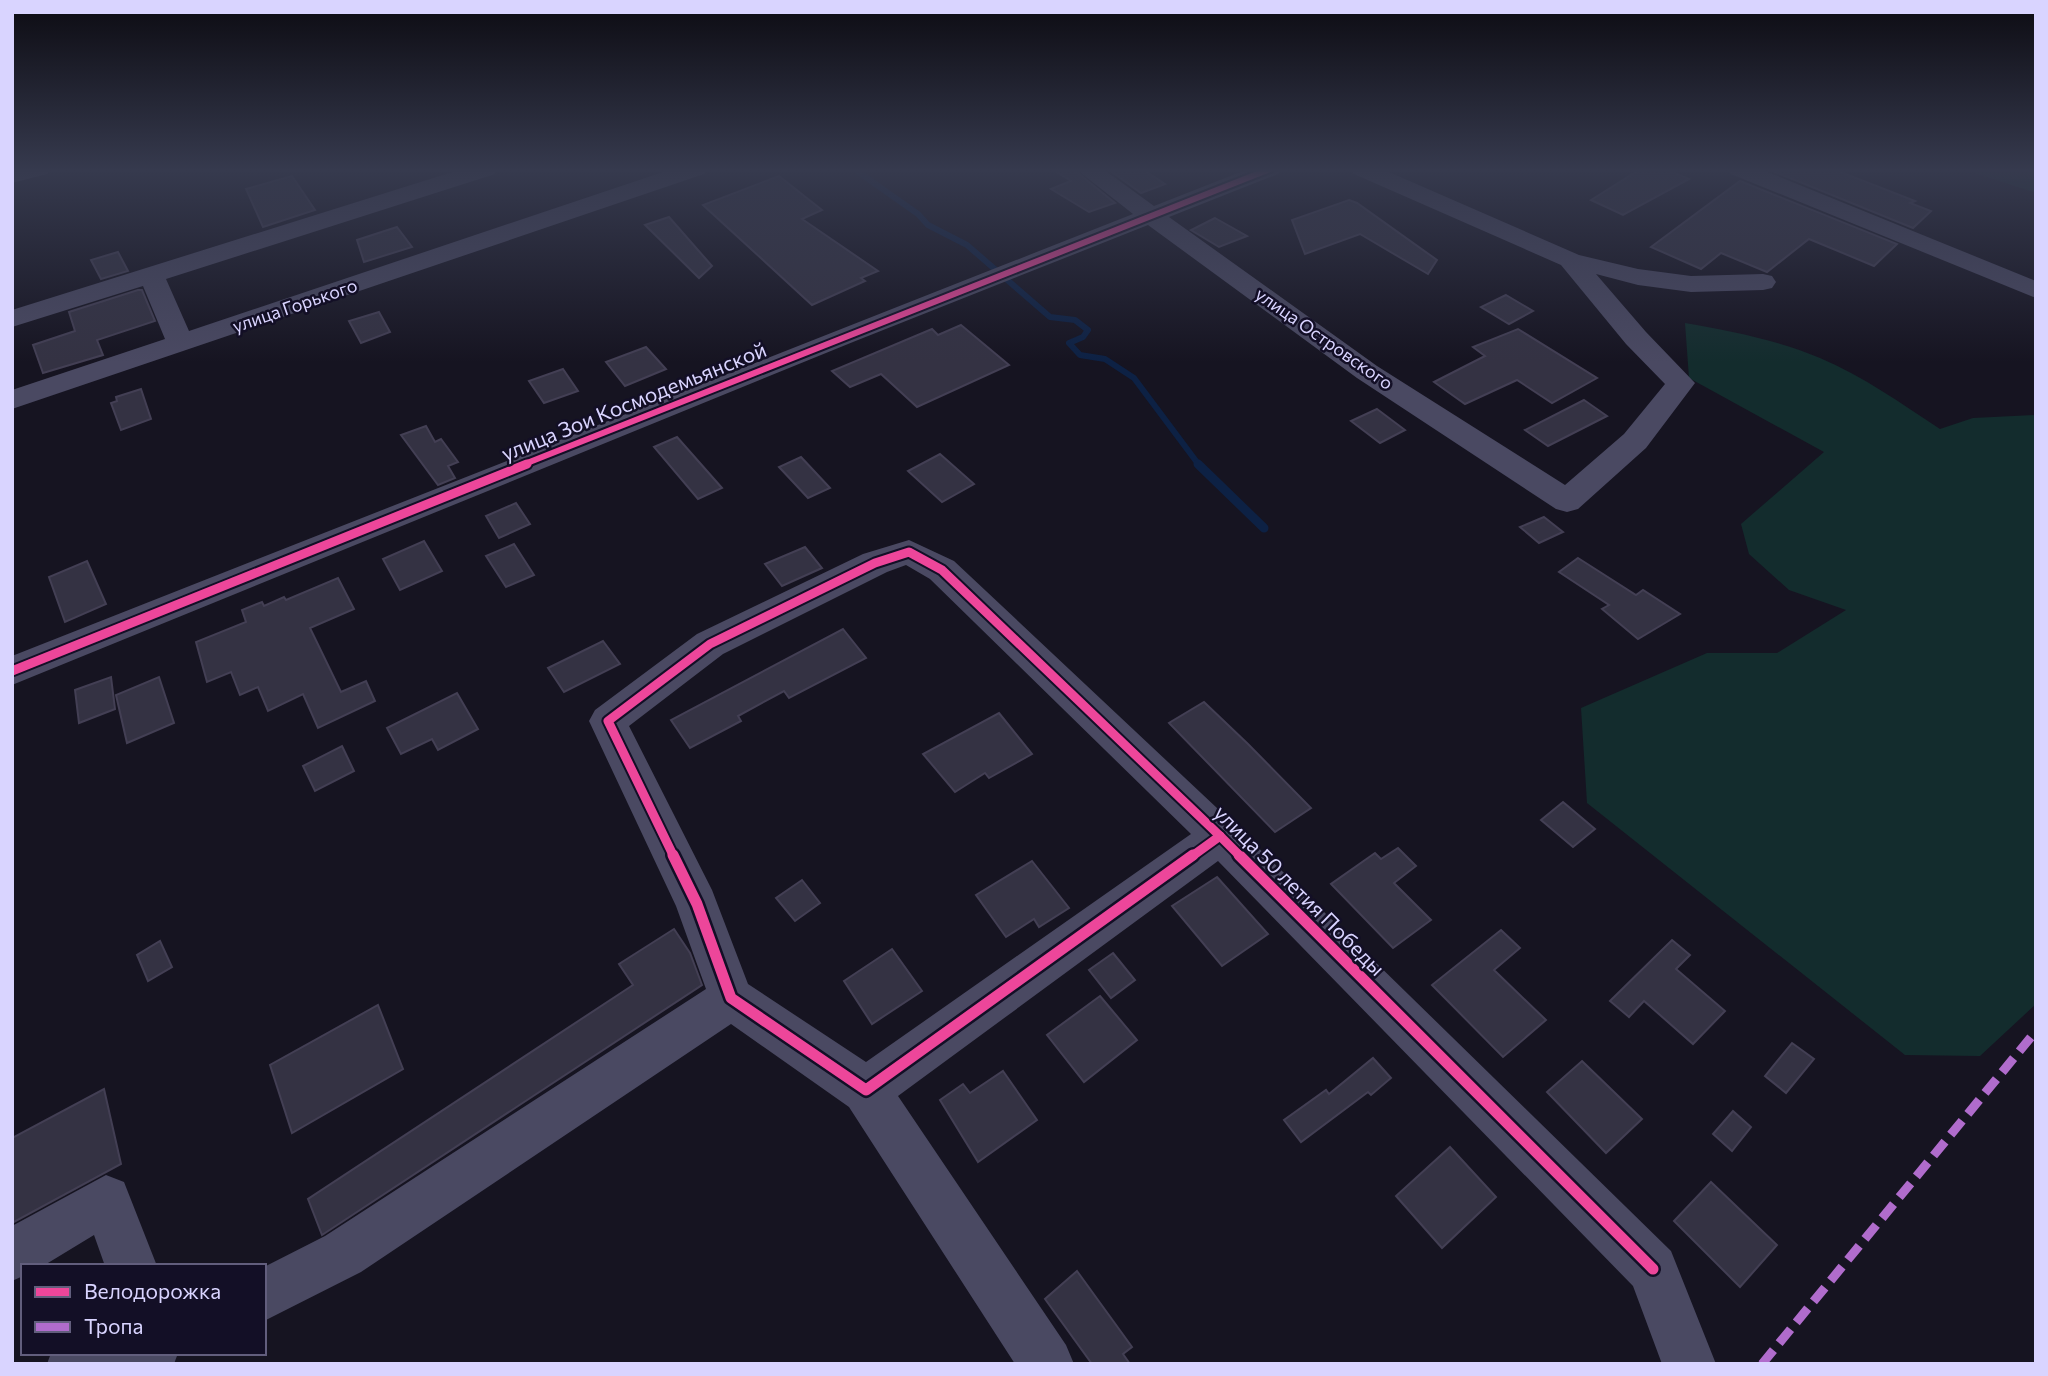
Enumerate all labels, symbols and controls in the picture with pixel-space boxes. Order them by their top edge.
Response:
street label: улица Горького [229,273,360,337]
street label: улица Островского [1252,282,1398,394]
street label: улица Зои Космодемьянской [497,336,770,465]
street label: улица 50 летия Победы [1210,799,1391,980]
legend [21,1264,266,1355]
text: Велодорожка [84,1278,221,1303]
text: Тропа [84,1313,143,1338]

